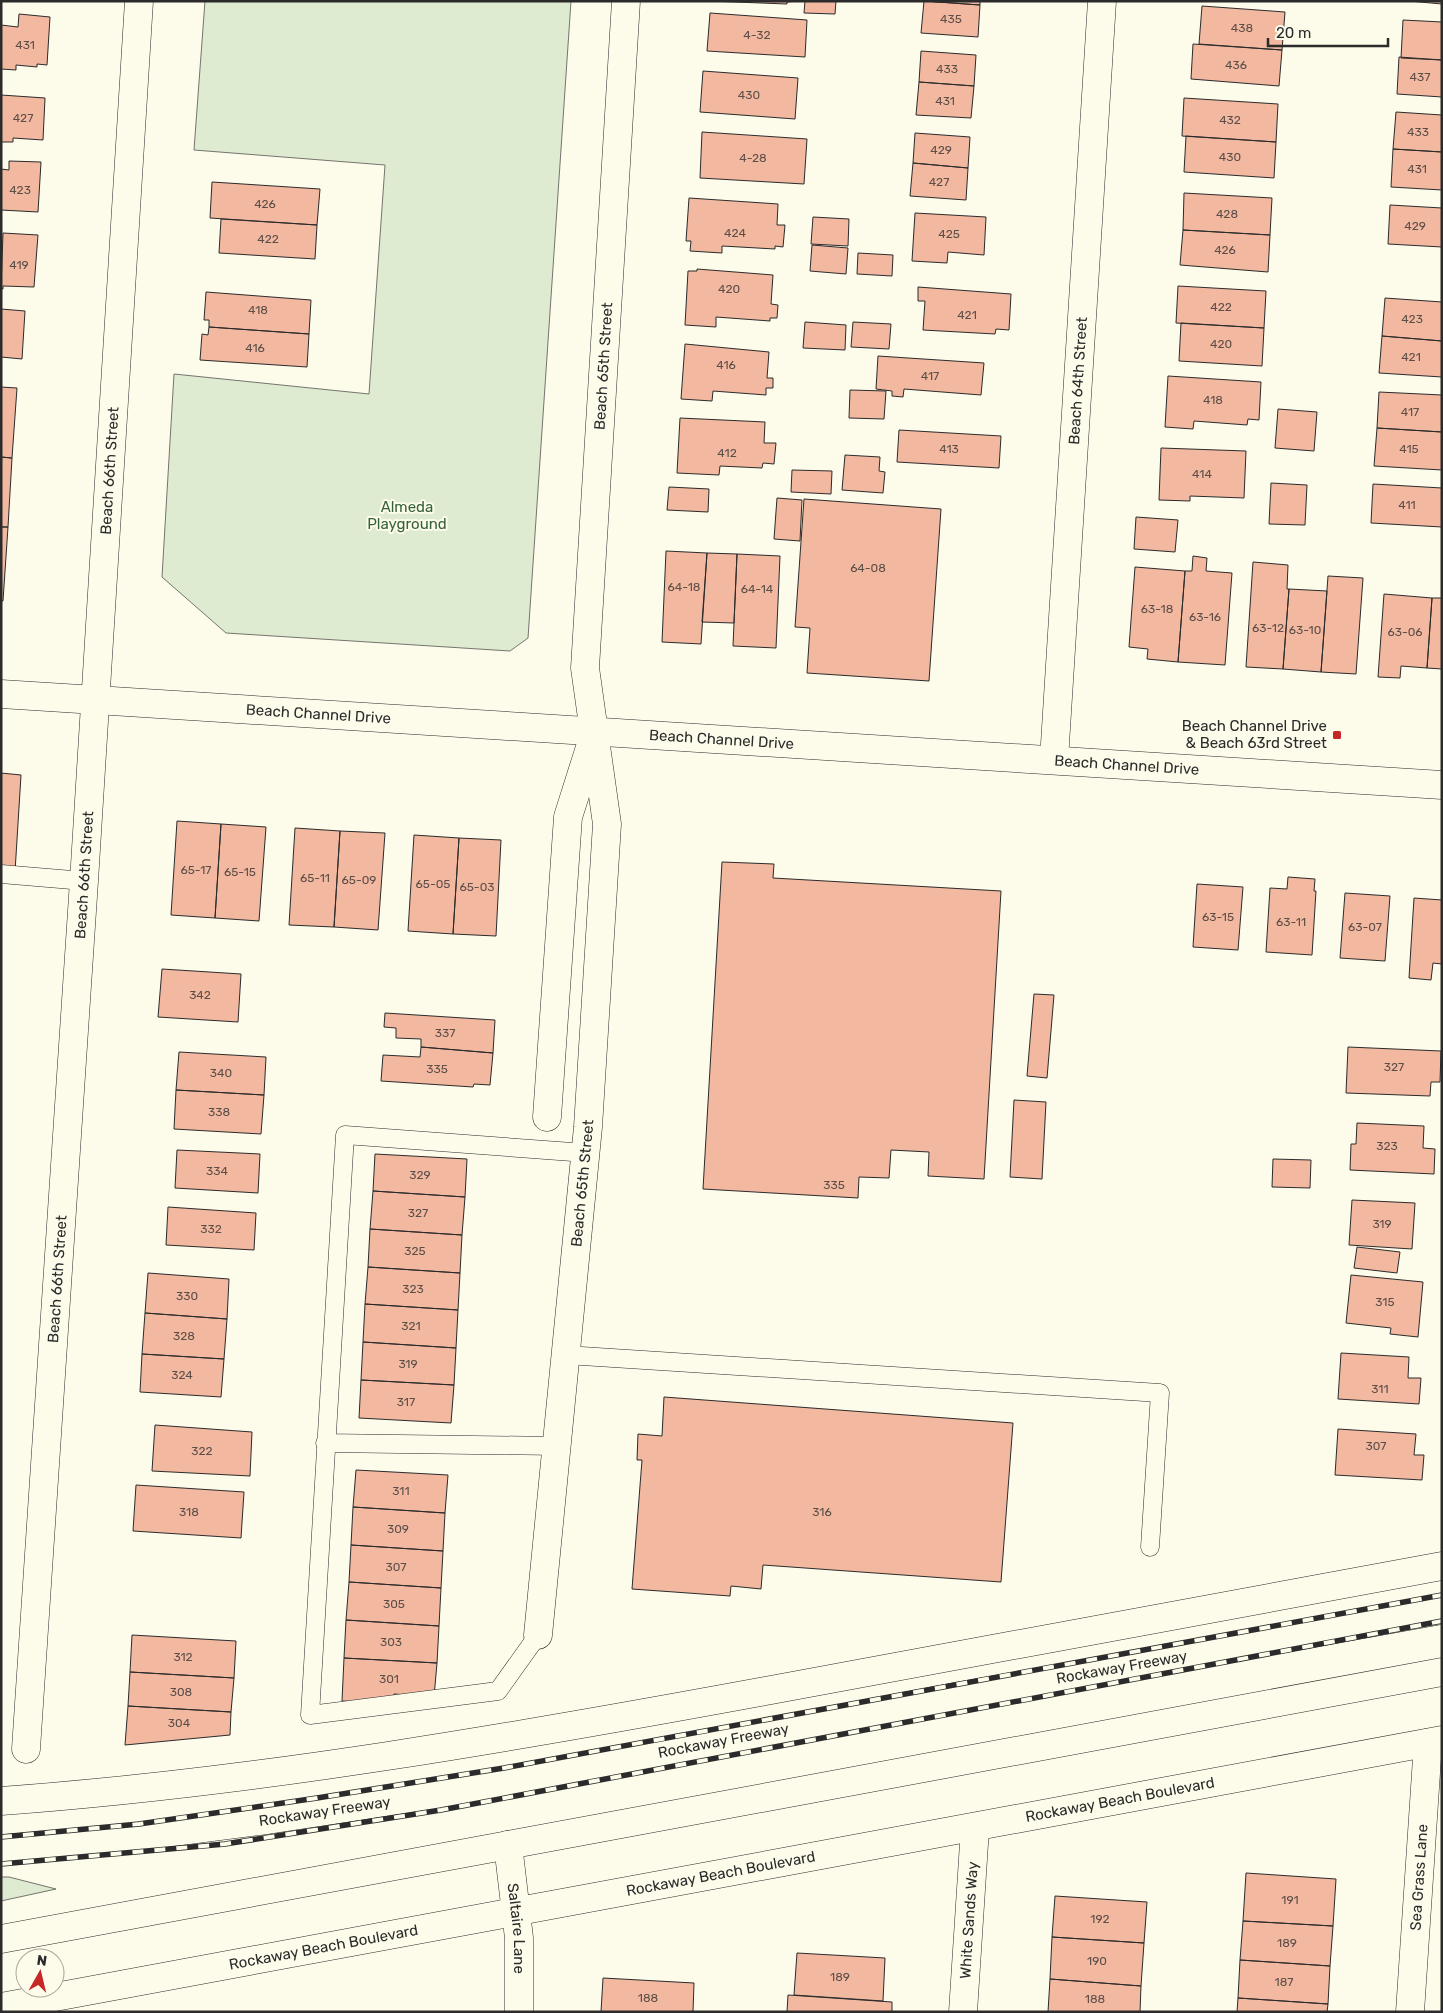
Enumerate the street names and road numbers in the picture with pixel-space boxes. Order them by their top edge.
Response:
street label: Beach 65th Street [591,302,616,431]
street label: Beach 64th Street [1065,316,1091,445]
street label: Beach 66th Street [97,406,123,535]
street label: Beach Channel Drive [245,700,391,728]
street label: Beach Channel Drive [648,726,795,753]
street label: Beach Channel Drive [1054,752,1200,779]
street label: Beach 66th Street [71,810,97,939]
street label: Beach 65th Street [567,1119,597,1248]
street label: Beach 66th Street [44,1214,71,1344]
street label: Rockaway Freeway [1055,1647,1189,1688]
street label: Rockaway Freeway [656,1720,790,1762]
street label: Rockaway Beach Boulevard [1024,1773,1216,1826]
street label: Rockaway Freeway [258,1792,392,1830]
street label: Sea Grass Lane [1406,1823,1432,1931]
street label: Rockaway Beach Boulevard [625,1847,817,1900]
street label: White Sands Way [956,1861,982,1979]
street label: Saltaire Lane [504,1882,528,1974]
street label: Rockaway Beach Boulevard [227,1921,420,1974]

